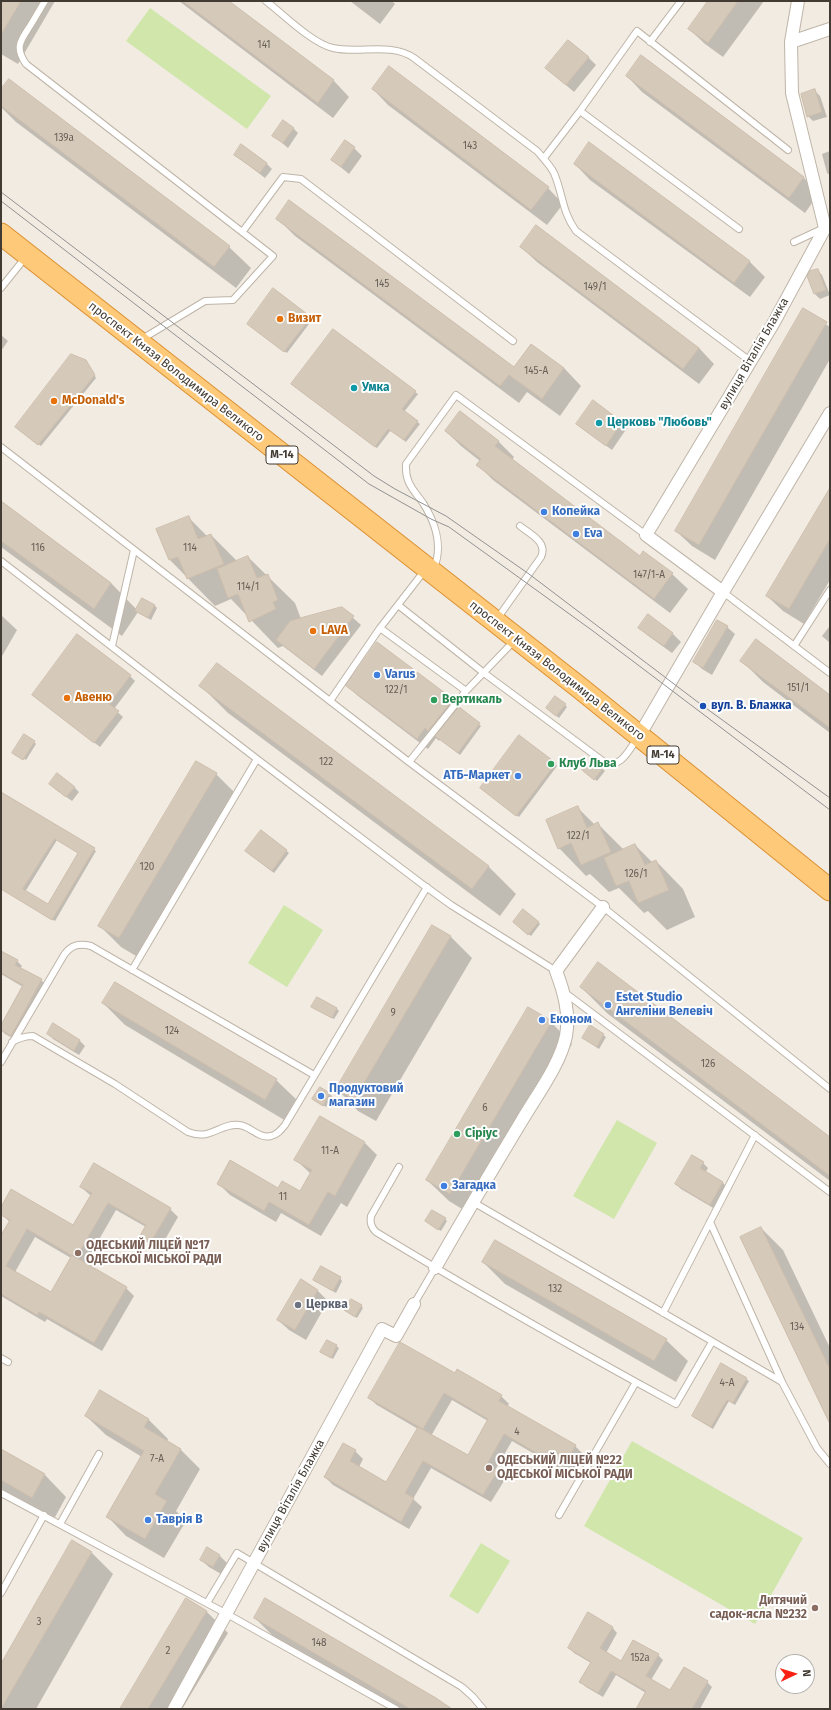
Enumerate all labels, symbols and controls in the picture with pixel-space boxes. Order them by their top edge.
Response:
house number: 141 [257,39,271,51]
house number: 139а [54,132,74,144]
house number: 143 [463,140,477,152]
house number: 145 [375,278,389,290]
house number: 149/1 [583,281,607,293]
street label: вулиця Віталія Блажка [716,295,792,413]
street label: проспект Князя Володимира Великого [85,299,267,445]
place label: Визит [288,312,321,326]
marker: Визит [275,314,285,324]
house number: 145-А [524,365,548,377]
place label: Умка [362,381,390,395]
marker: Умка [349,383,359,393]
place label: McDonald's [62,394,125,408]
marker: McDonald's [49,396,59,406]
place label: Церковь "Любовь" [607,416,712,430]
marker: Церковь "Любовь" [594,418,604,428]
road number: М-14 [266,446,298,464]
place label: Копейка [552,505,600,519]
marker: Копейка [539,507,549,517]
place label: Eva [584,527,603,541]
marker: Eva [571,529,581,539]
house number: 116 [31,542,45,554]
house number: 114 [183,542,197,554]
house number: 147/1-А [633,569,665,581]
house number: 114/1 [237,581,259,593]
street label: проспект Князя Володимира Великого [466,598,648,744]
place label: LAVA [321,624,348,638]
marker: LAVA [308,626,318,636]
place label: Varus [385,668,415,682]
marker: Varus [372,670,382,680]
house number: 151/1 [787,682,809,694]
house number: 122/1 [384,684,408,696]
place label: Авеню [75,691,112,705]
marker: Авеню [62,693,72,703]
place label: Вертикаль [442,693,502,707]
marker: Вертикаль [429,695,439,705]
place label: вул. В. Блажка [711,699,792,713]
marker: вул. В. Блажка [698,701,708,711]
road number: М-14 [647,746,679,764]
house number: 122 [319,756,333,768]
place label: Клуб Льва [559,757,617,771]
marker: Клуб Льва [546,759,556,769]
place label: АТБ-Маркет [443,769,510,783]
marker: АТБ-Маркет [513,771,523,781]
house number: 122/1 [566,830,590,842]
house number: 120 [140,861,154,873]
house number: 126/1 [624,868,648,880]
place label: Estet Studio Ангеліни Велевіч [616,991,713,1019]
marker: Estet Studio Ангеліни Велевіч [603,1000,613,1010]
house number: 9 [390,1007,396,1019]
place label: Економ [550,1013,592,1027]
marker: Економ [537,1015,547,1025]
house number: 124 [165,1025,179,1037]
house number: 126 [701,1058,715,1070]
place label: Продуктовий магазин [329,1082,404,1110]
marker: Продуктовий магазин [316,1091,326,1101]
house number: 6 [482,1102,488,1114]
place label: Сіріус [465,1127,498,1141]
marker: Сіріус [452,1129,462,1139]
house number: 11-А [321,1145,339,1157]
place label: Загадка [452,1179,496,1193]
marker: Загадка [439,1181,449,1191]
house number: 11 [279,1191,287,1203]
place label: ОДЕСЬКИЙ ЛІЦЕЙ №17 ОДЕСЬКОЇ МІСЬКОЇ РАДИ [86,1239,222,1267]
marker: ОДЕСЬКИЙ ЛІЦЕЙ №17 ОДЕСЬКОЇ МІСЬКОЇ РАДИ [73,1248,83,1258]
house number: 132 [548,1283,562,1295]
place label: Церква [306,1298,348,1312]
marker: Церква [293,1300,303,1310]
house number: 134 [790,1321,804,1333]
house number: 4-А [720,1377,734,1389]
house number: 4 [514,1426,520,1438]
street label: вулиця Віталія Блажка [254,1437,328,1555]
house number: 7-А [150,1453,164,1465]
place label: ОДЕСЬКИЙ ЛІЦЕЙ №22 ОДЕСЬКОЇ МІСЬКОЇ РАДИ [497,1454,633,1482]
marker: ОДЕСЬКИЙ ЛІЦЕЙ №22 ОДЕСЬКОЇ МІСЬКОЇ РАДИ [484,1463,494,1473]
place label: Таврія В [156,1513,203,1527]
marker: Таврія В [143,1515,153,1525]
place label: Дитячий садок-ясла №232 [710,1594,807,1622]
marker: Дитячий садок-ясла №232 [810,1603,820,1613]
house number: 3 [37,1616,41,1628]
house number: 148 [311,1637,327,1649]
house number: 2 [166,1645,170,1657]
house number: 152а [630,1652,650,1664]
north arrow [775,1654,815,1694]
text: N [800,1669,813,1677]

